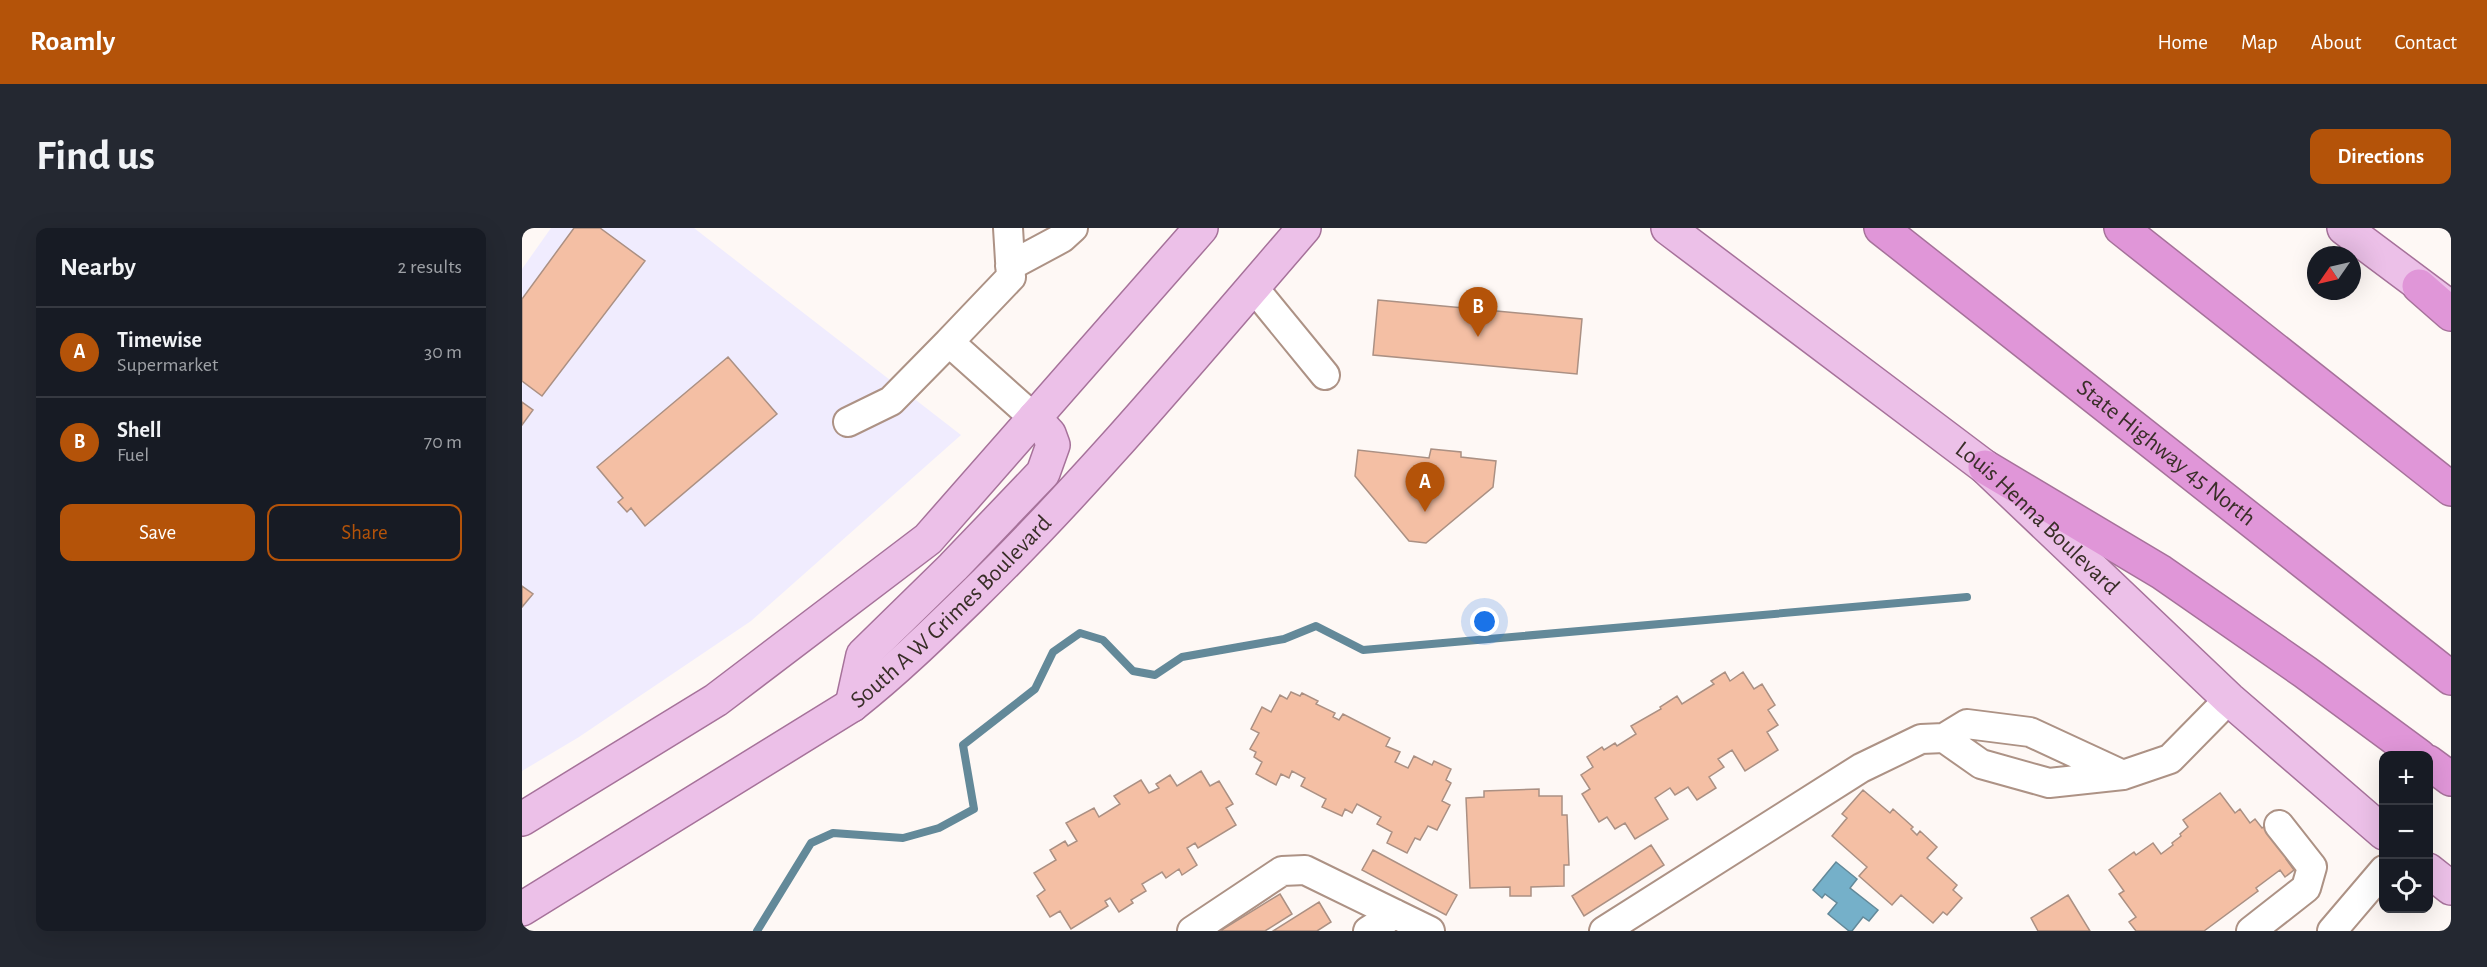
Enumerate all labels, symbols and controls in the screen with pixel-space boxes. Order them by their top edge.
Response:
text: Roamly [30,28,115,56]
text: Home [2157,32,2208,53]
text: Map [2241,32,2278,53]
text: About [2311,32,2361,53]
text: Contact [2394,32,2457,53]
button: Directions [2310,129,2451,184]
text: Find us [36,135,155,177]
north arrow [2307,246,2361,300]
text: Nearby [60,254,136,280]
text: 2 results [398,257,462,277]
pin: B [1458,288,1498,337]
text: Timewise [117,329,202,351]
text: A [74,342,86,362]
text: 30 m [424,342,462,362]
text: Supermarket [117,355,218,375]
street label: State Highway 45 North [2072,375,2260,531]
text: Shell [117,419,161,441]
text: B [74,432,85,452]
text: 70 m [424,432,462,452]
street label: Louis Henna Boulevard [1951,437,2124,600]
text: Fuel [117,445,149,465]
pin: A [1406,462,1444,512]
button: Save [60,504,255,561]
button: Share [267,504,462,561]
street label: South A W Grimes Boulevard [846,511,1056,713]
your location [1470,607,1499,636]
map controls [2379,751,2433,913]
button: + [2379,751,2433,805]
button: − [2379,805,2433,859]
button: locate [2379,859,2433,913]

